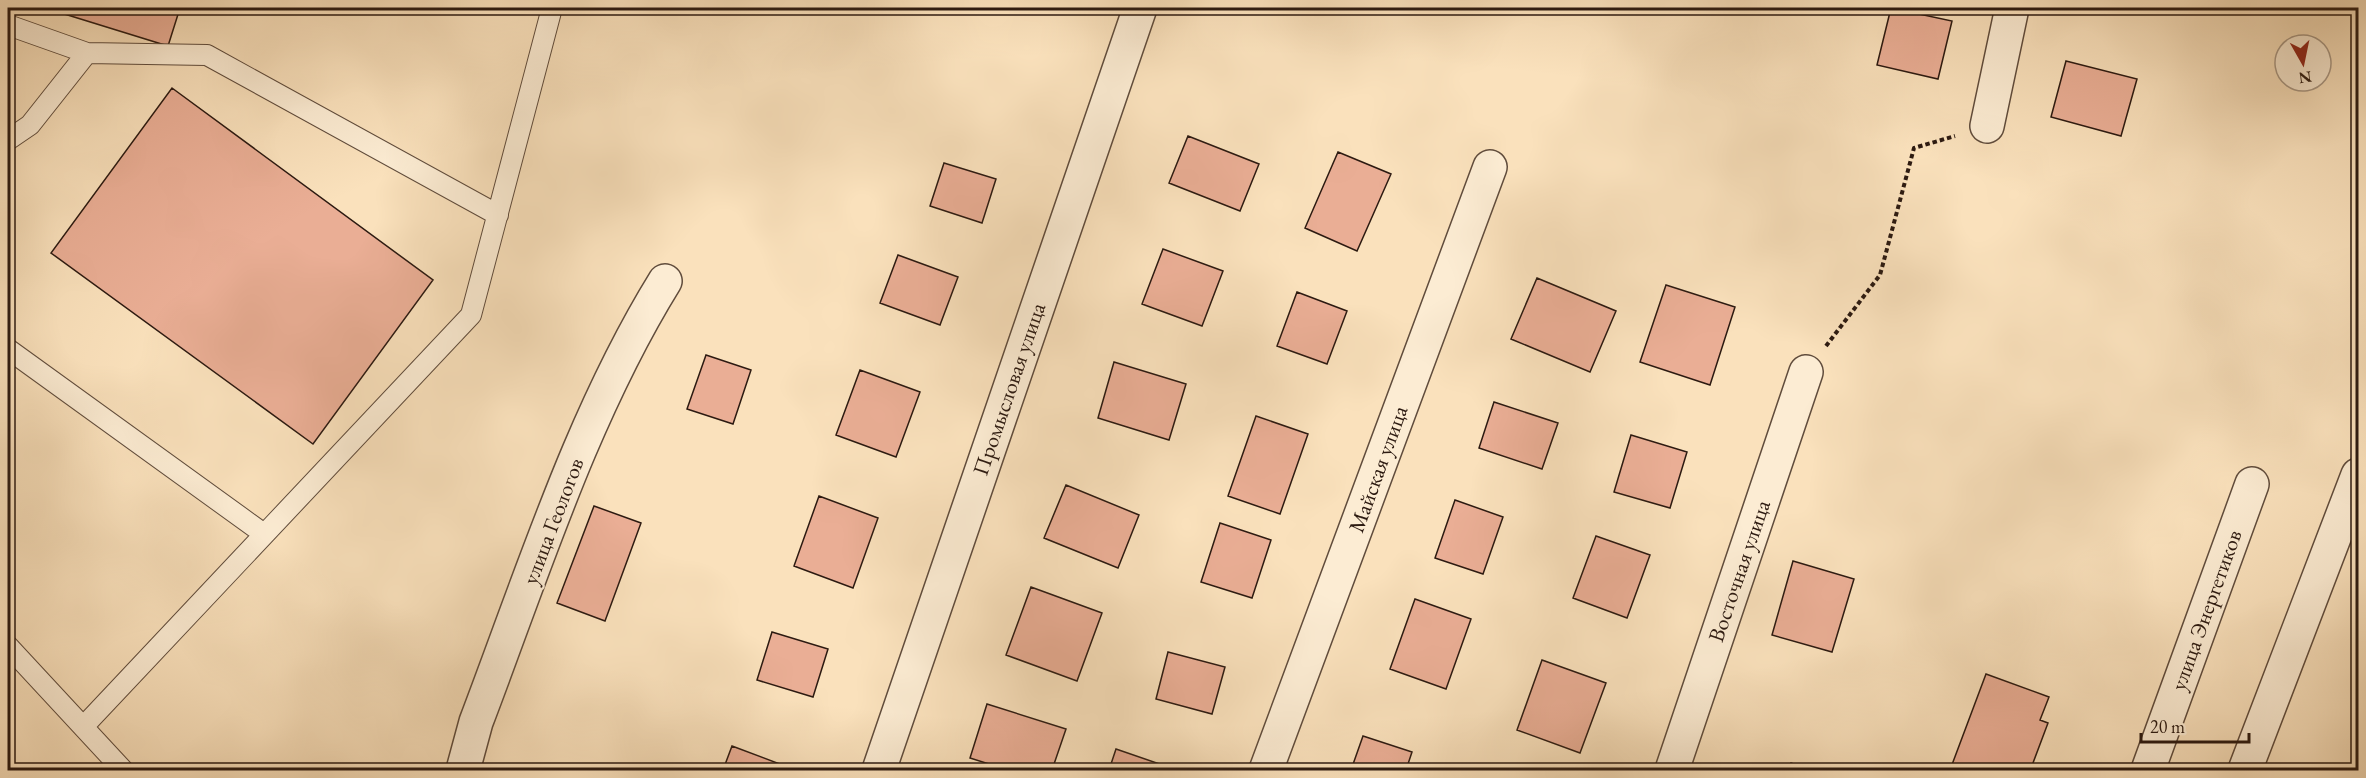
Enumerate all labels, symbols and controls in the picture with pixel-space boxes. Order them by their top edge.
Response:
north arrow [2273,33,2333,93]
text: N [2297,66,2313,89]
street label: Промысловая улица [966,298,1052,479]
street label: Майская улица [1342,401,1414,536]
street label: улица Геологов [516,454,590,588]
street label: Восточная улица [1701,496,1777,646]
street label: улица Энергетиков [2163,526,2249,694]
scale bar [2141,706,2249,744]
text: 20 m [2150,715,2185,738]

